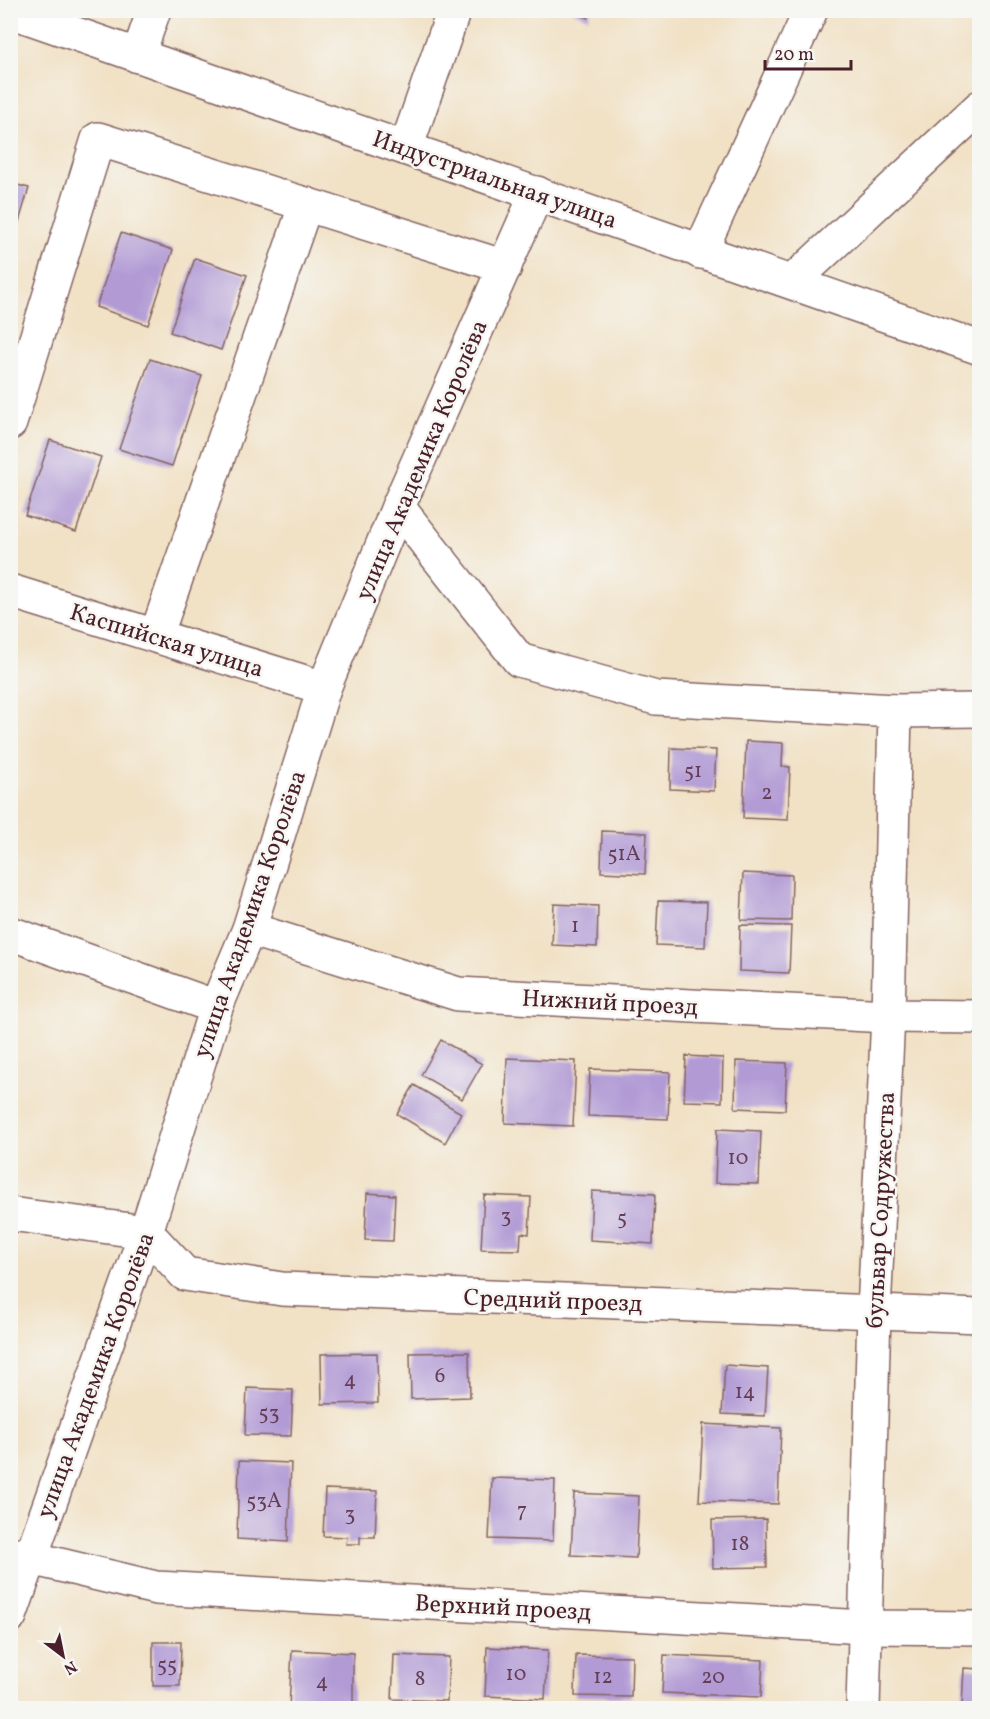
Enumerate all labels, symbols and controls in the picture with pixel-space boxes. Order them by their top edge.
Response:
scale bar [765,33,850,71]
text: 20 m [774,43,814,68]
street label: Индустриальная улица [367,123,621,239]
street label: улица Академика Королёва [348,315,497,606]
street label: Каспийская улица [65,596,268,688]
house number: 51 [684,757,702,786]
street label: улица Академика Королёва [186,766,316,1063]
house number: 2 [761,779,773,808]
house number: 51А [607,840,641,869]
house number: 1 [571,912,579,941]
street label: Нижний проезд [521,982,699,1026]
street label: бульвар Содружества [859,1091,905,1329]
house number: 10 [728,1144,748,1173]
house number: 3 [501,1202,511,1231]
house number: 5 [617,1204,627,1233]
street label: улица Академика Королёва [29,1228,165,1523]
street label: Средний проезд [463,1282,643,1322]
house number: 6 [435,1362,445,1391]
house number: 4 [344,1366,356,1395]
house number: 14 [735,1378,755,1407]
house number: 53 [259,1399,279,1428]
house number: 53А [246,1487,282,1516]
house number: 7 [517,1497,527,1526]
house number: 3 [345,1500,355,1529]
house number: 18 [731,1530,749,1559]
street label: Верхний проезд [414,1587,592,1631]
north arrow [33,1626,93,1686]
house number: 55 [157,1651,177,1680]
text: N [59,1655,81,1680]
house number: 10 [506,1660,526,1689]
house number: 12 [593,1663,613,1692]
house number: 20 [701,1663,725,1692]
house number: 8 [415,1665,425,1694]
house number: 4 [316,1668,328,1697]

